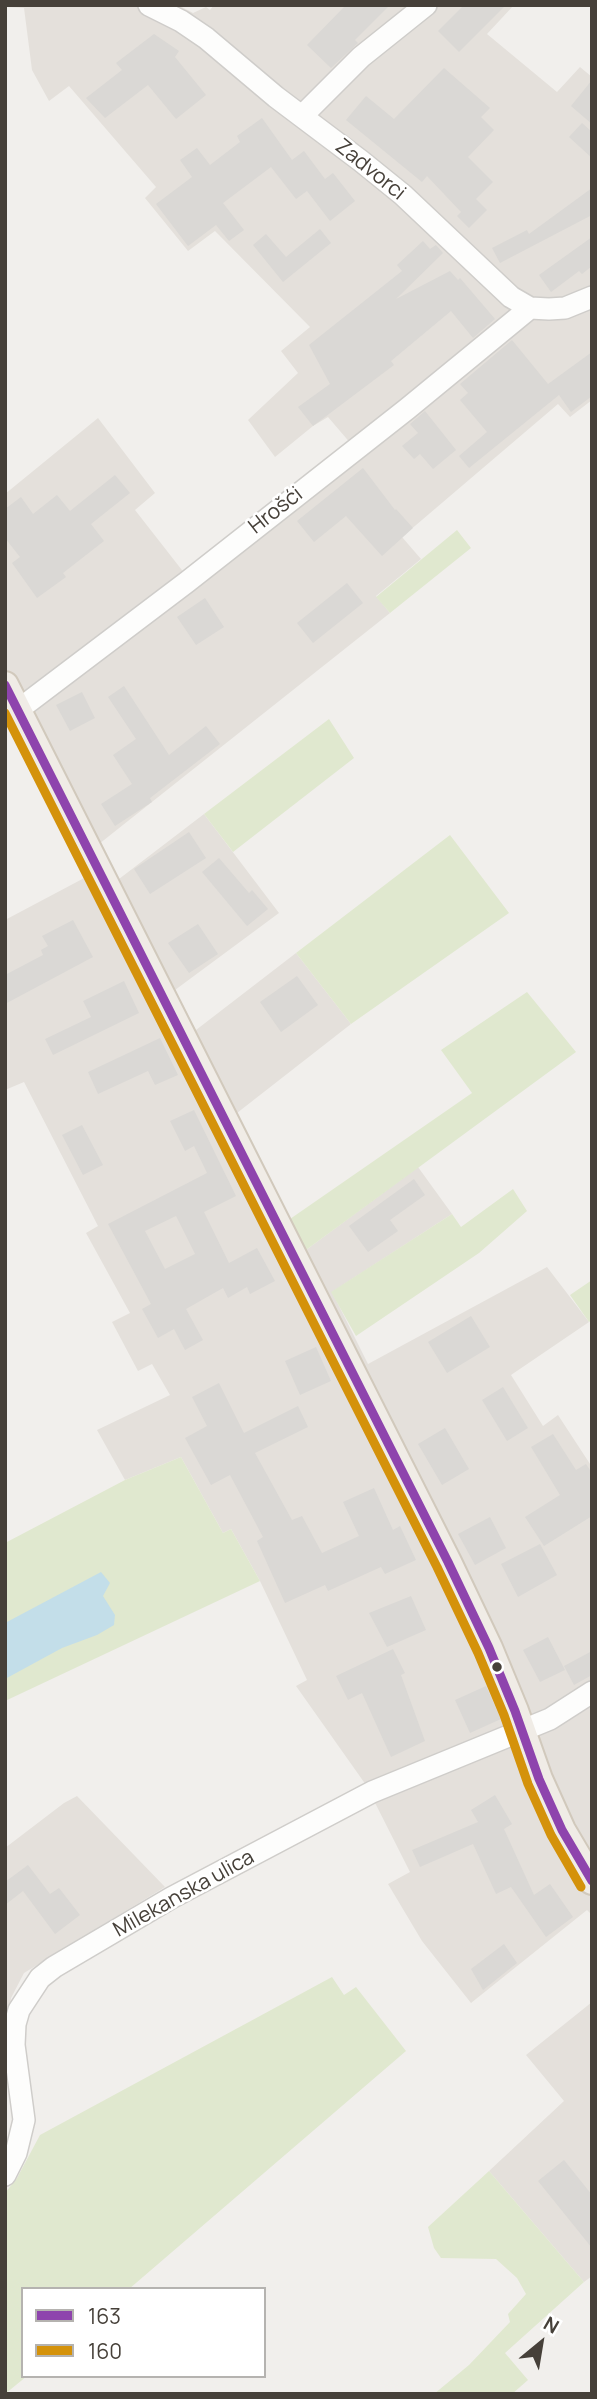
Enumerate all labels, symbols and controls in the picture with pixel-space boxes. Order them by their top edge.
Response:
street label: Zadvorci [330,134,410,206]
street label: Hrošći [244,482,308,540]
unlabelled marker [490,1660,504,1674]
street label: Milekanska ulica [109,1845,259,1943]
legend [21,2287,266,2378]
text: 163 [88,2302,121,2330]
north arrow [506,2308,576,2378]
text: N [539,2310,564,2339]
text: 160 [88,2337,122,2365]

